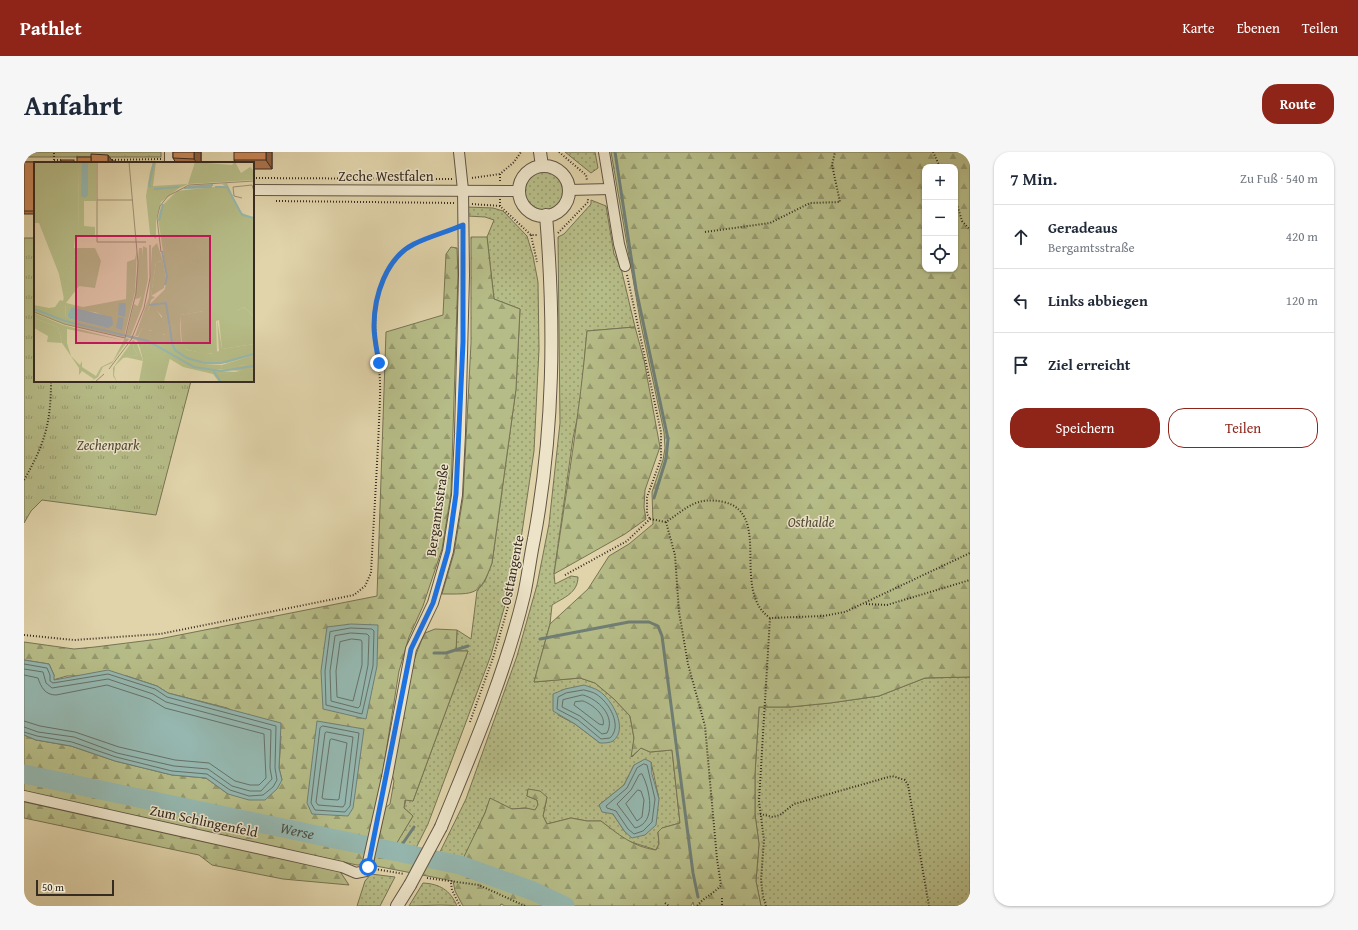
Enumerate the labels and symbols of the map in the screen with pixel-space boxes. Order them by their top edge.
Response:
inset map [34,162,254,382]
street label: Zeche Westfalen [338,166,434,186]
route end [370,354,388,372]
park label: Zechenpark [77,435,140,455]
street label: Bergamtsstraße [421,462,453,558]
park label: Osthalde [788,512,835,532]
street label: Osttangente [495,533,529,607]
street label: Zum Schlingenfeld [148,800,260,842]
water label: Werse [278,817,316,844]
route start [359,858,377,876]
scale bar [36,878,114,897]

